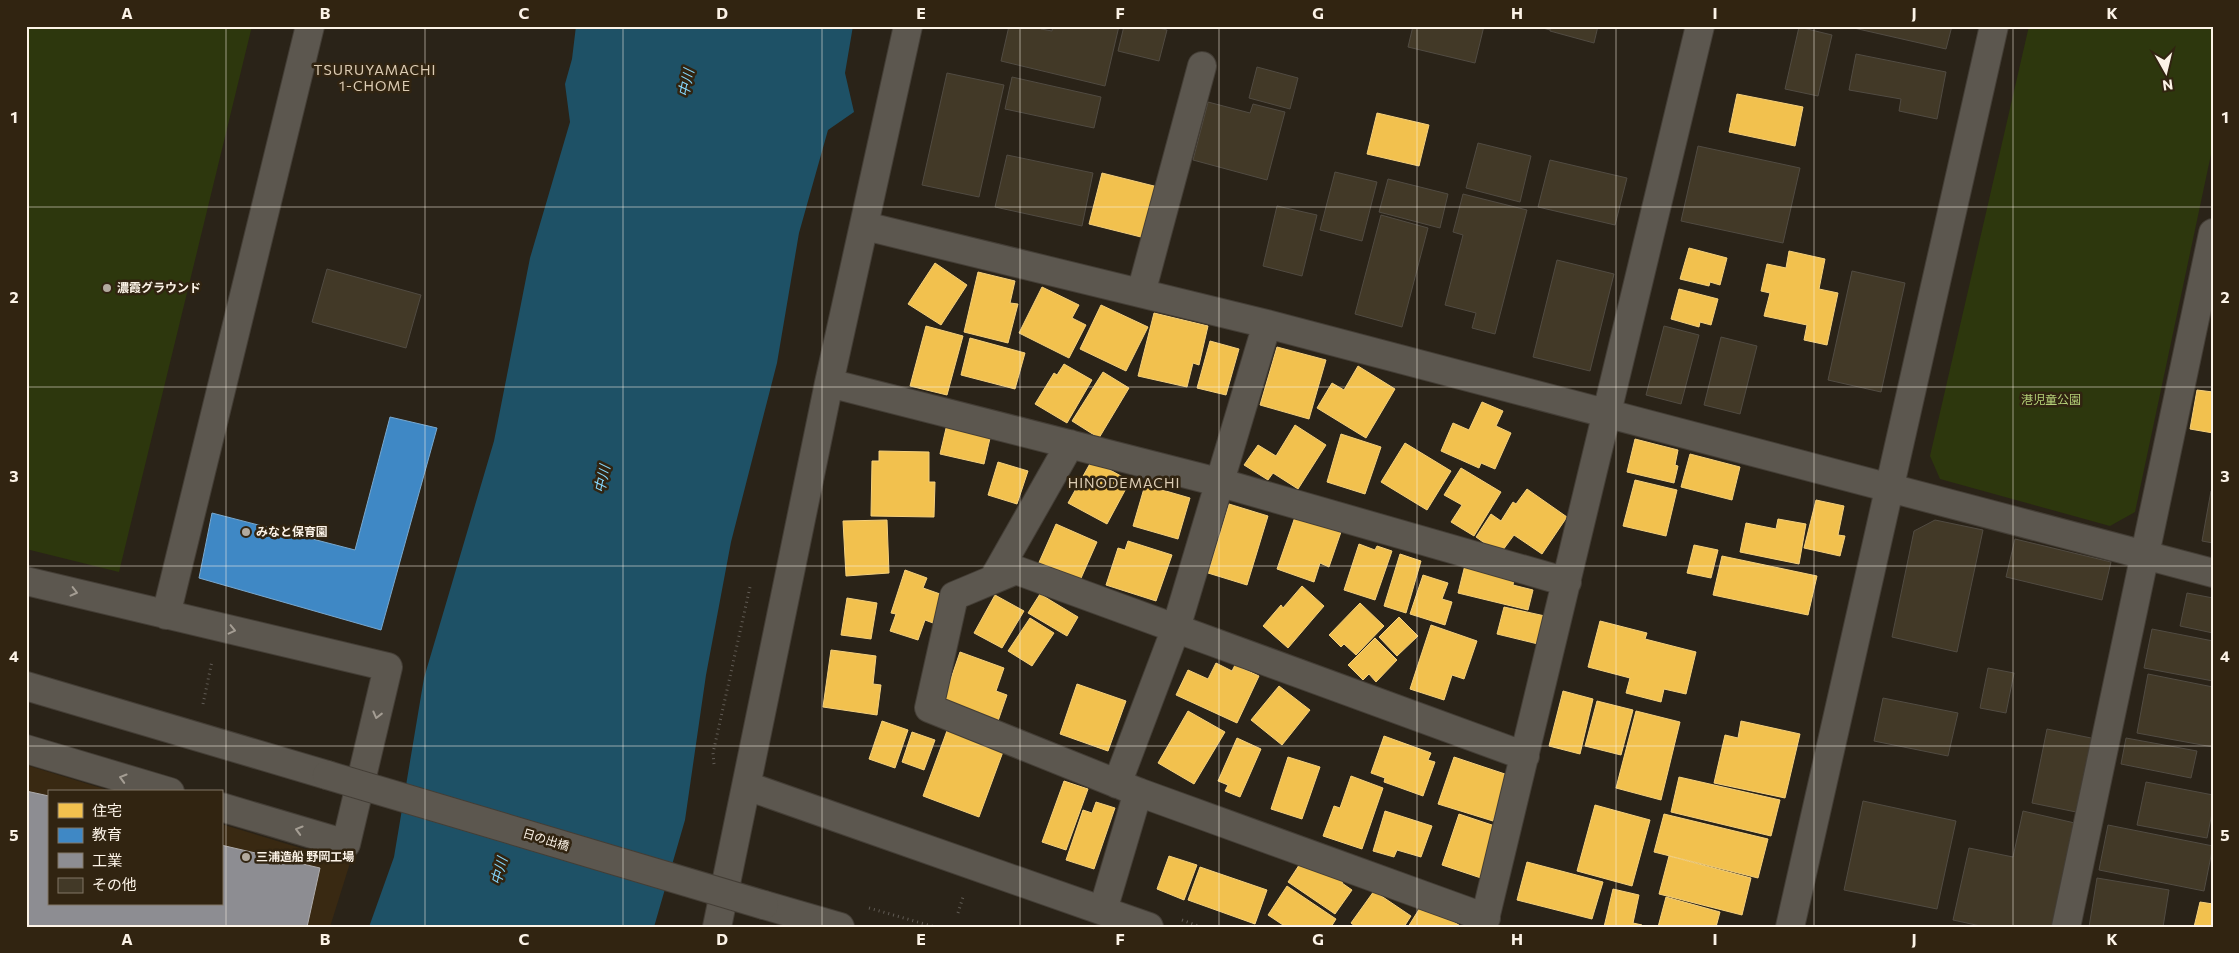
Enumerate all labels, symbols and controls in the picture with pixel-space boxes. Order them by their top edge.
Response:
text: A [121,3,133,22]
text: B [320,3,331,22]
text: C [519,3,530,22]
text: D [716,3,728,22]
text: E [916,3,926,22]
text: F [1115,3,1125,22]
text: G [1312,3,1324,22]
text: H [1511,3,1523,22]
text: I [1712,3,1718,22]
text: J [1911,3,1917,22]
text: K [2106,3,2118,22]
north arrow [2142,48,2192,98]
district label: TSURUYAMACHI 1-CHOME [314,61,436,94]
water label: 中川 [674,65,697,98]
text: N [2161,76,2174,95]
text: 1 [10,107,18,126]
text: 1 [2221,107,2229,126]
place label: 濃霞グラウンド [117,280,201,294]
marker: 濃霞グラウンド [101,282,113,294]
text: 2 [9,287,19,306]
text: 2 [2220,287,2230,306]
park label: 港児童公園 [2021,392,2081,406]
water label: 中川 [590,461,613,494]
text: 3 [9,466,19,485]
text: 3 [2220,466,2230,485]
district label: HINODEMACHI [1068,474,1180,491]
place label: みなと保育園 [256,524,328,538]
marker: みなと保育園 [240,526,252,538]
one-way arrow [69,586,78,597]
one-way arrow [227,624,236,635]
text: 4 [9,646,19,665]
text: 4 [2220,646,2230,665]
one-way arrow [372,710,383,719]
one-way arrow [119,773,127,783]
legend [48,790,222,906]
text: 住宅 [92,801,122,819]
text: 5 [9,825,19,844]
text: 教育 [92,825,122,843]
one-way arrow [294,825,303,836]
street label: 日の出橋 [521,825,571,853]
text: 5 [2220,825,2230,844]
place label: 三浦造船 野岡工場 [256,849,354,863]
text: 工業 [92,851,122,869]
marker: 三浦造船 野岡工場 [240,851,252,863]
water label: 中川 [487,853,511,887]
text: その他 [92,875,137,893]
text: A [121,929,133,948]
text: B [320,929,331,948]
text: C [519,929,530,948]
text: D [716,929,728,948]
text: E [916,929,926,948]
text: F [1115,929,1125,948]
text: G [1312,929,1324,948]
text: H [1511,929,1523,948]
text: I [1712,929,1718,948]
text: J [1911,929,1917,948]
text: K [2106,929,2118,948]

